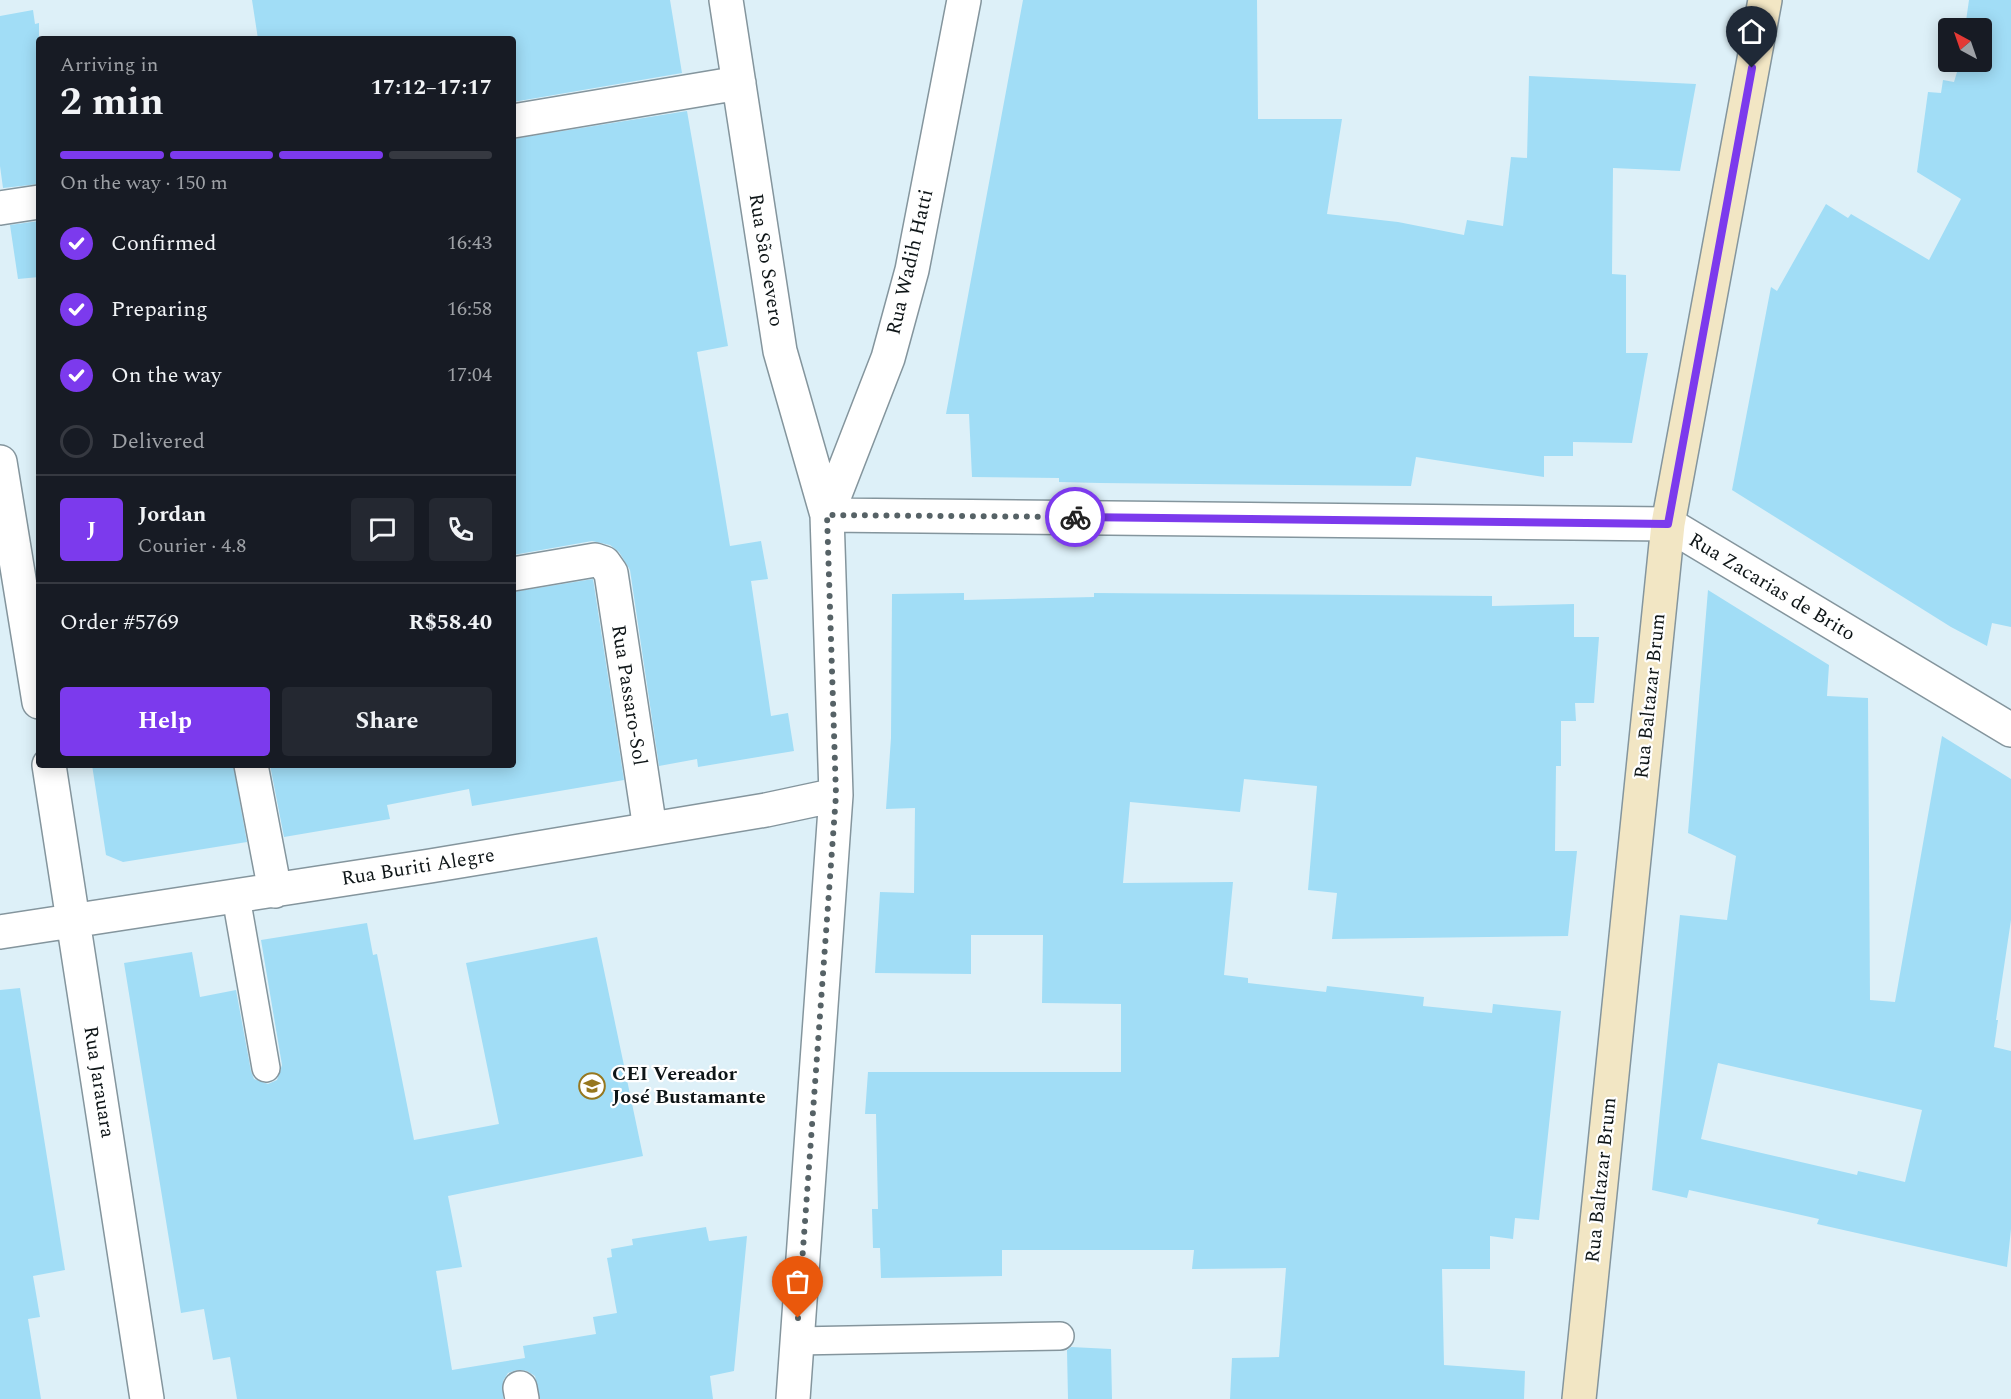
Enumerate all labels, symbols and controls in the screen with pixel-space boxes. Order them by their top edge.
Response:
pin [1726,6,1777,68]
icon: home [1735,15,1768,48]
north arrow [1938,18,1992,72]
map controls [1938,18,1992,72]
text: Arriving in [60,50,158,80]
text: 17:12–17:17 [370,71,492,104]
text: 2 min [60,73,164,132]
text: On the way · 150 m [60,168,228,198]
street label: Rua Wadih Hatti [879,186,941,338]
street label: Rua São Severo [741,191,791,329]
icon: check [60,227,93,260]
text: Confirmed [111,227,217,260]
text: 16:43 [447,228,492,258]
icon: check [60,293,93,326]
text: Preparing [111,293,208,326]
text: 16:58 [447,294,492,324]
icon: check [60,359,93,392]
text: On the way [111,359,222,392]
text: 17:04 [447,360,492,390]
text: Delivered [111,425,205,458]
courier [1045,487,1105,547]
text: Jordan [138,498,206,531]
button: chat [351,498,414,561]
button: phone [429,498,492,561]
icon: bike [1059,501,1092,534]
text: J [87,513,96,546]
street label: Rua Zacarias de Brito [1683,525,1861,649]
text: Courier · 4.8 [138,531,246,561]
text: Order #5769 [60,606,179,639]
text: R$58.40 [408,606,492,639]
street label: Rua Baltazar Brum [1626,612,1674,780]
street label: Rua Passaro-Sol [603,622,655,768]
button: Help [60,687,270,756]
button: Share [282,687,492,756]
street label: Rua Buriti Alegre [339,840,497,894]
street label: Rua Jarauara [75,1024,123,1140]
place label: CEI Vereador José Bustamante [612,1059,766,1112]
school or university icon: CEI Vereador José Bustamante [577,1071,607,1101]
street label: Rua Baltazar Brum [1577,1096,1625,1264]
pin [772,1256,823,1318]
icon: bag [781,1265,814,1298]

